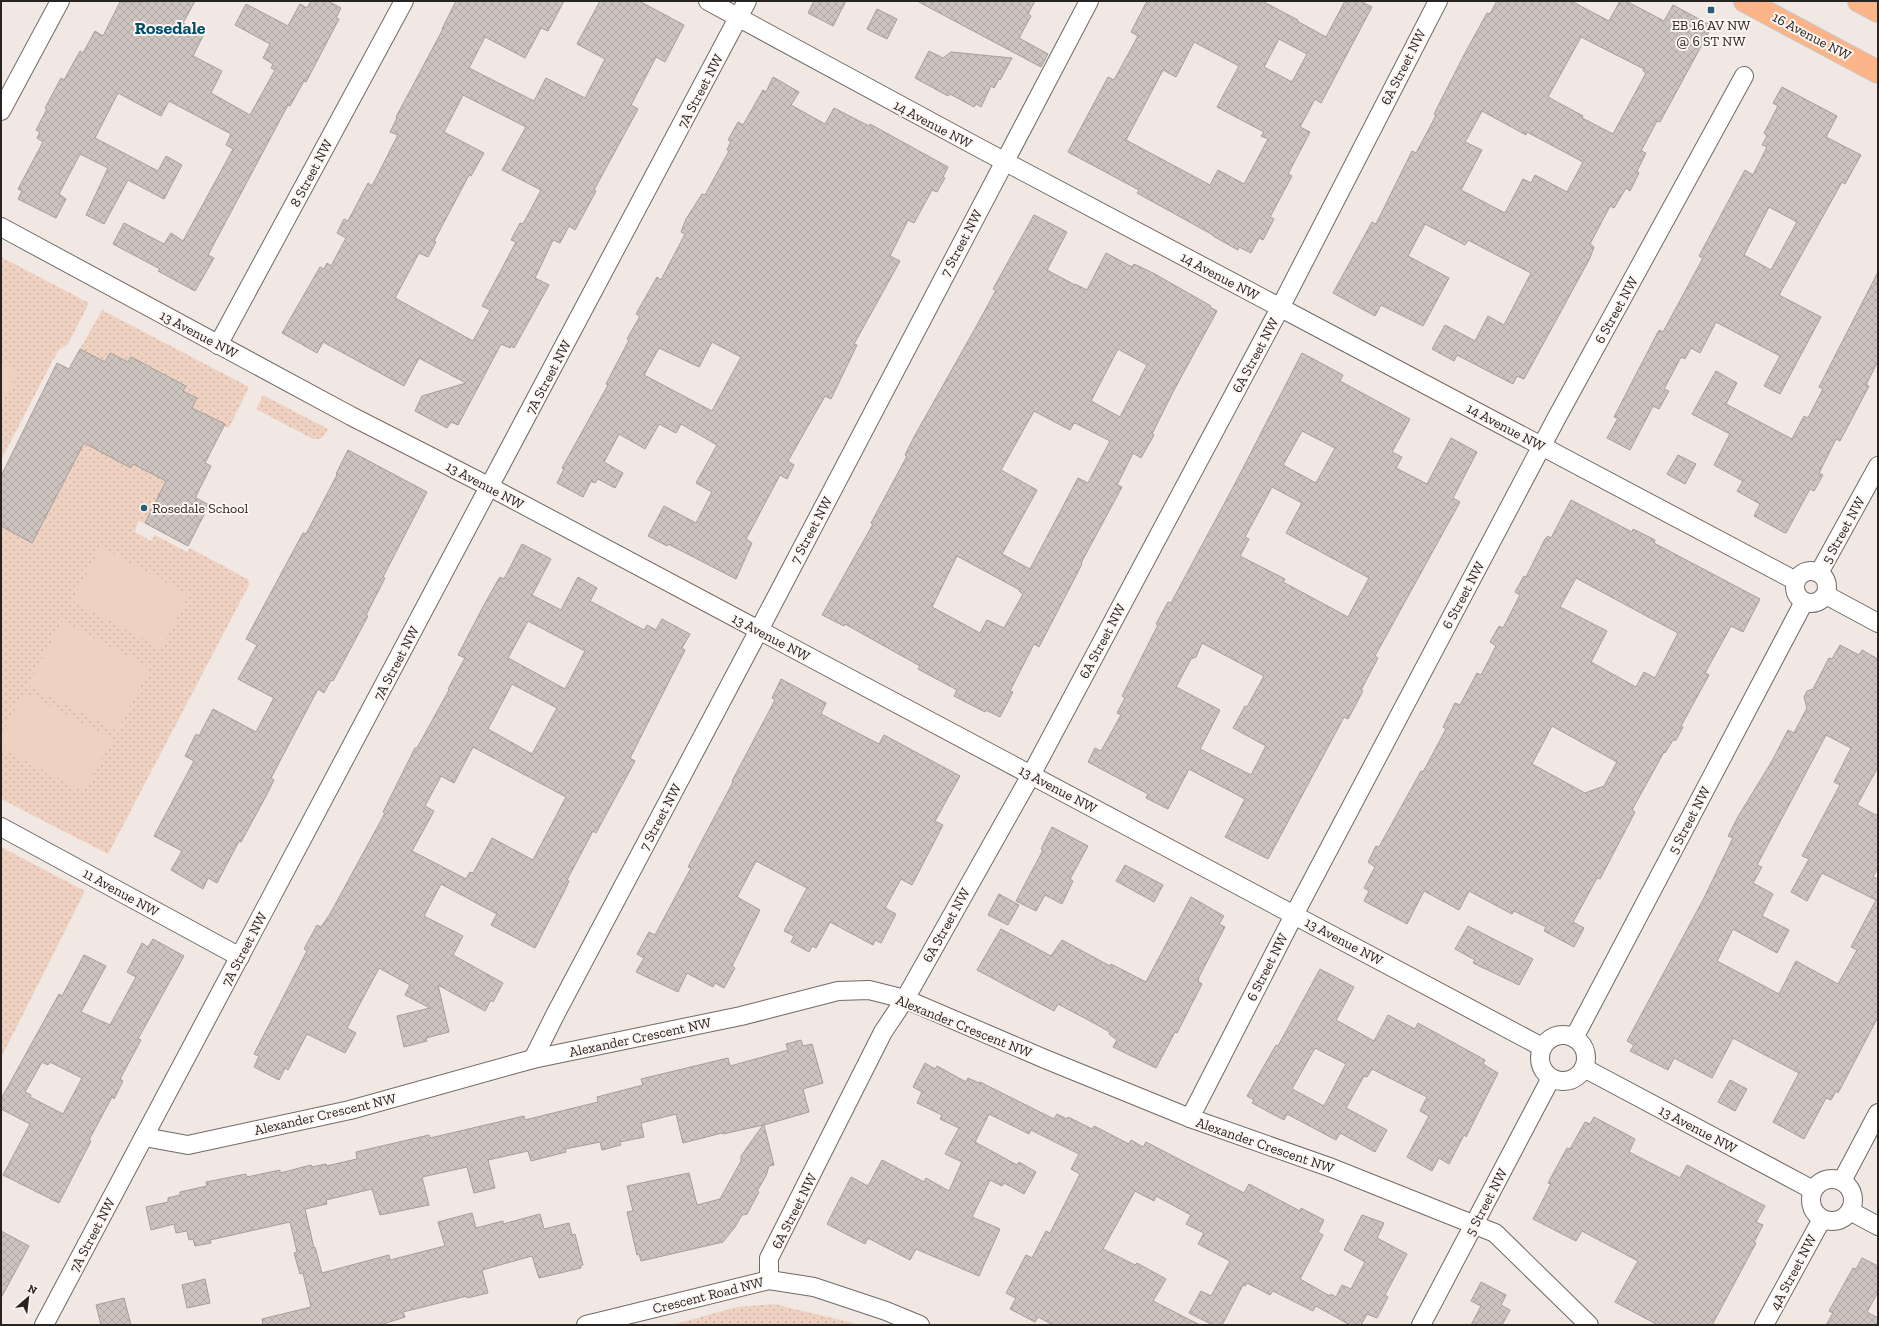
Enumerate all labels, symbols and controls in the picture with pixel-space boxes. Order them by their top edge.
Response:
marker: EB 16 AV NW @ 6 ST NW [1706,5,1716,15]
street label: 16 Avenue NW [1770,9,1854,64]
district label: Rosedale [135,17,206,39]
place label: EB 16 AV NW @ 6 ST NW [1672,17,1750,50]
street label: 6A Street NW [1377,27,1430,108]
street label: 7A Street NW [674,51,727,131]
street label: 14 Avenue NW [891,97,975,152]
street label: 8 Street NW [287,136,336,210]
street label: 7 Street NW [937,207,986,280]
street label: 14 Avenue NW [1178,249,1262,304]
street label: 6 Street NW [1591,274,1642,347]
street label: 13 Avenue NW [157,307,241,362]
street label: 6A Street NW [1229,315,1282,396]
street label: 7A Street NW [522,337,575,417]
street label: 14 Avenue NW [1464,400,1548,455]
street label: 13 Avenue NW [443,458,527,513]
street label: 7 Street NW [787,494,836,567]
street label: 5 Street NW [1818,494,1869,567]
place label: Rosedale School [152,500,248,517]
marker: Rosedale School [139,503,149,513]
street label: 6 Street NW [1439,559,1488,632]
street label: 6A Street NW [1076,601,1129,682]
street label: 13 Avenue NW [729,610,813,665]
street label: 7A Street NW [370,623,423,703]
street label: 13 Avenue NW [1016,762,1100,817]
street label: 7 Street NW [636,781,685,854]
street label: 5 Street NW [1665,784,1714,857]
street label: 11 Avenue NW [80,865,162,920]
street label: 6A Street NW [919,885,974,966]
street label: 7A Street NW [218,909,271,989]
street label: 13 Avenue NW [1302,914,1386,969]
street label: 6 Street NW [1243,930,1292,1004]
street label: Alexander Crescent NW [893,991,1034,1061]
street label: Alexander Crescent NW [568,1014,713,1061]
street label: Alexander Crescent NW [253,1090,398,1139]
street label: 13 Avenue NW [1656,1102,1740,1157]
street label: Alexander Crescent NW [1194,1114,1336,1177]
street label: 5 Street NW [1462,1166,1511,1239]
street label: 6A Street NW [768,1171,821,1252]
street label: 7A Street NW [66,1195,119,1275]
street label: 4A Street NW [1766,1232,1820,1313]
street label: Crescent Road NW [651,1273,765,1317]
north arrow [8,1278,48,1318]
text: N [26,1282,40,1298]

